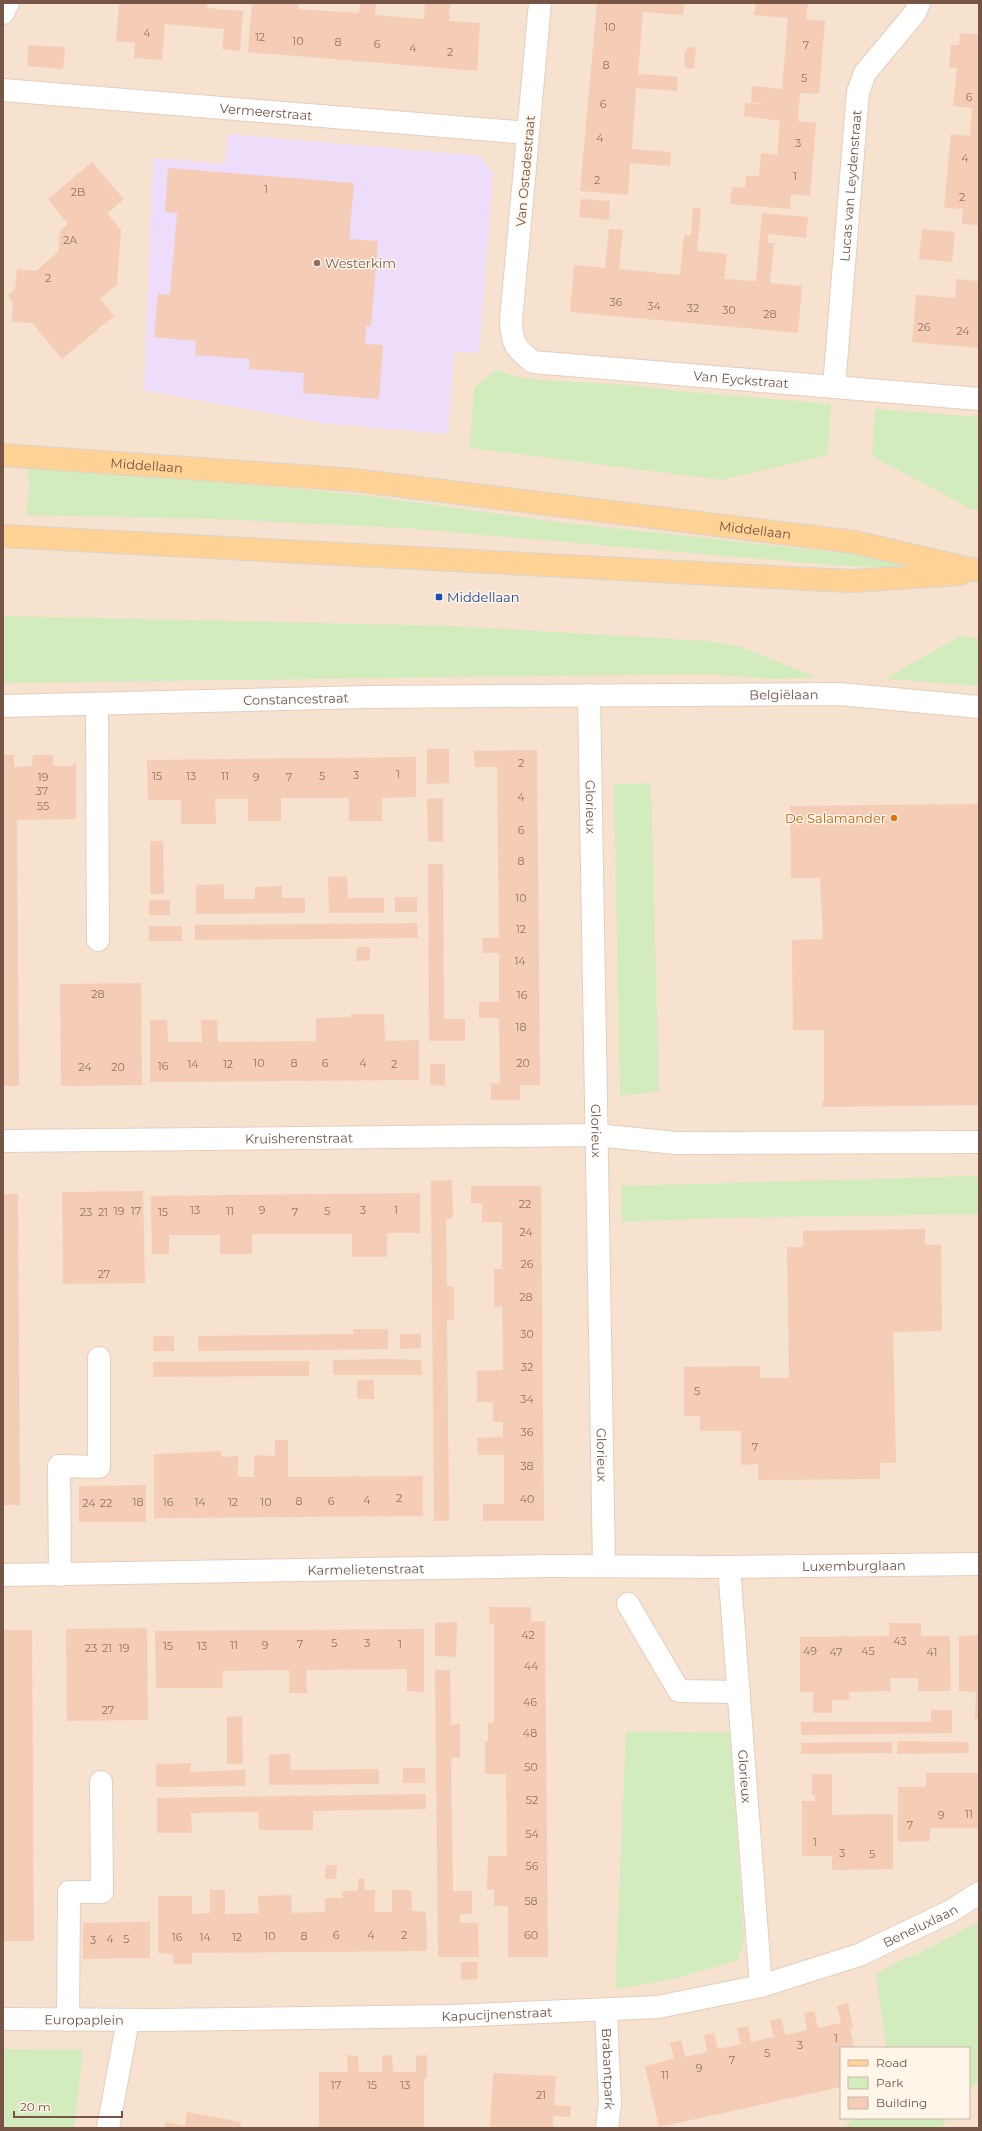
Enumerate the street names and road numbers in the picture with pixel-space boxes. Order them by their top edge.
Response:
street label: Vermeerstraat [219,100,313,123]
street label: Lucas van Leydenstraat [836,109,865,262]
street label: Van Ostadestraat [512,115,538,227]
street label: Van Eyckstraat [693,367,789,391]
street label: Middellaan [110,455,183,476]
street label: Middellaan [718,517,792,542]
street label: Belgiëlaan [749,686,818,703]
street label: Constancestraat [243,689,349,708]
street label: Glorieux [582,780,599,834]
street label: Glorieux [588,1104,605,1158]
street label: Kruisherenstraat [245,1129,353,1147]
street label: Glorieux [594,1428,611,1482]
street label: Luxemburglaan [802,1557,906,1574]
street label: Karmelietenstraat [307,1560,425,1578]
street label: Glorieux [735,1749,755,1804]
street label: Beneluxlaan [880,1901,961,1950]
street label: Kapucijnenstraat [441,2004,553,2024]
street label: Europaplein [44,2011,124,2028]
street label: Brabantpark [599,2028,618,2111]

